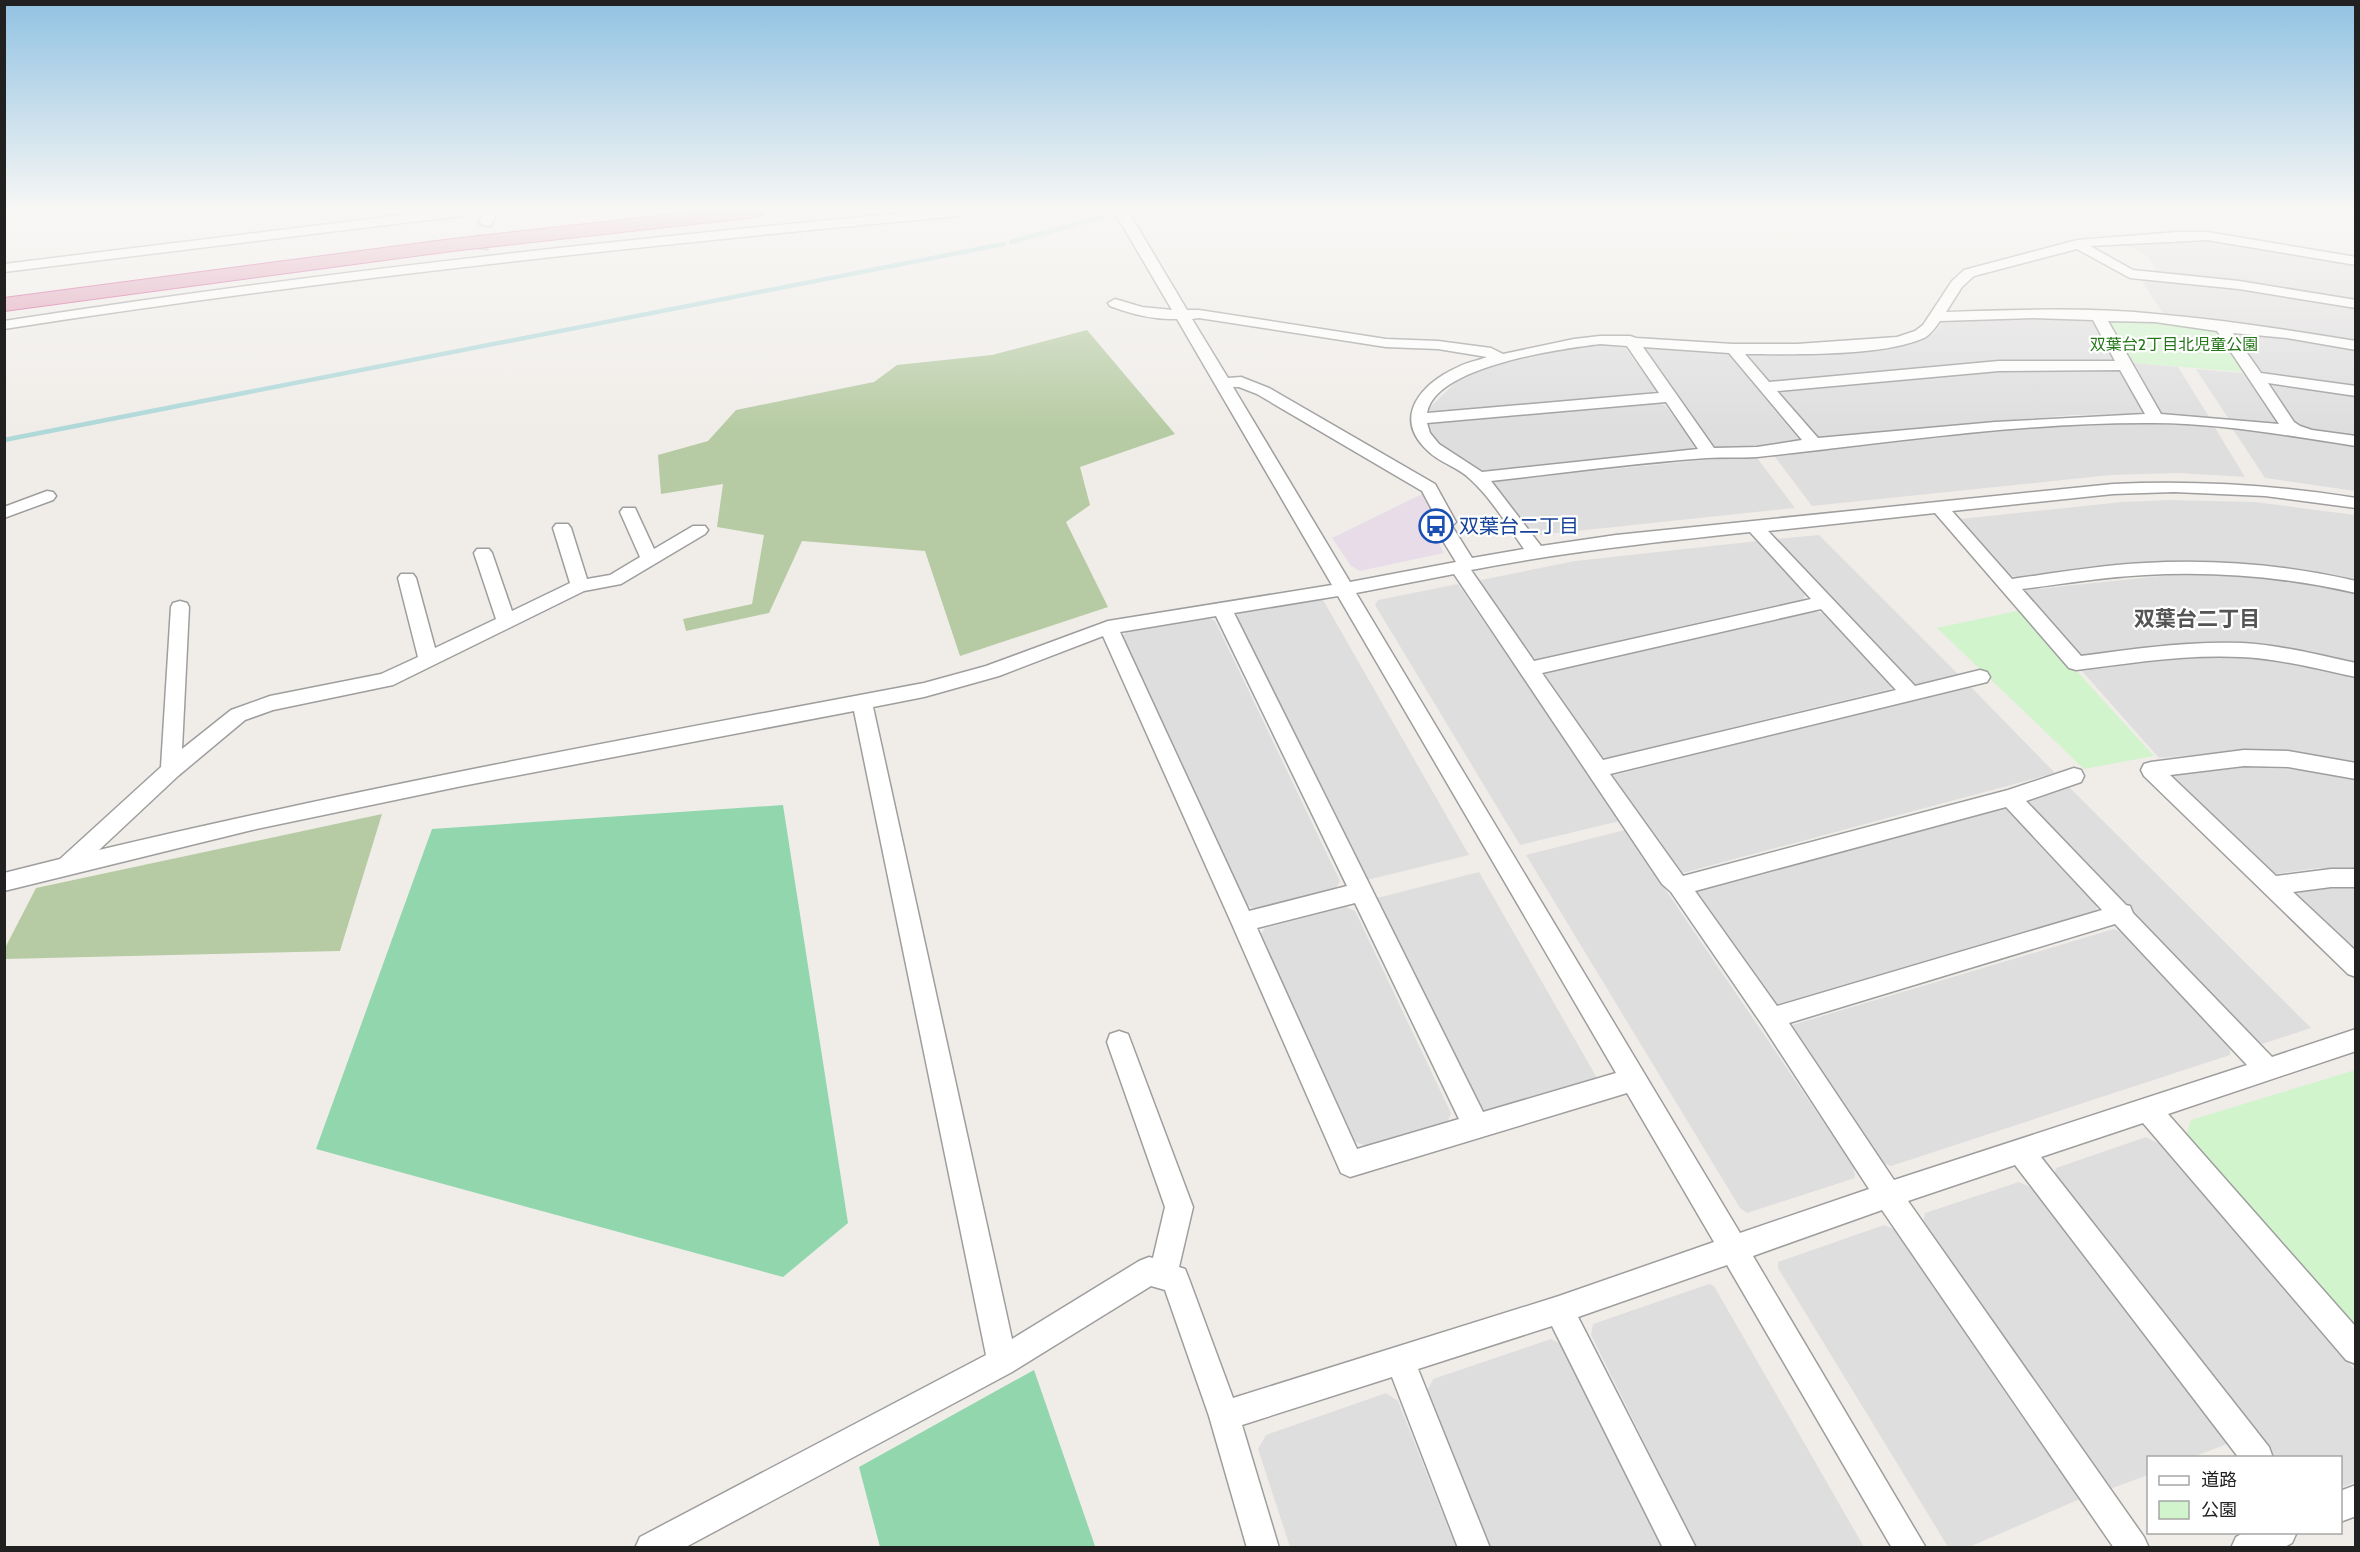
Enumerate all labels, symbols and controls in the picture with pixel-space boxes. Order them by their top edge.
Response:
park label: 双葉台2丁目北児童公園 [2090,335,2258,354]
bus stop icon: 双葉台二丁目 [1418,508,1454,544]
place label: 双葉台二丁目 [1459,514,1579,538]
district label: 双葉台二丁目 [2134,606,2260,631]
legend [2147,1456,2342,1534]
text: 道路 [2201,1469,2237,1491]
text: 公園 [2201,1499,2237,1521]

